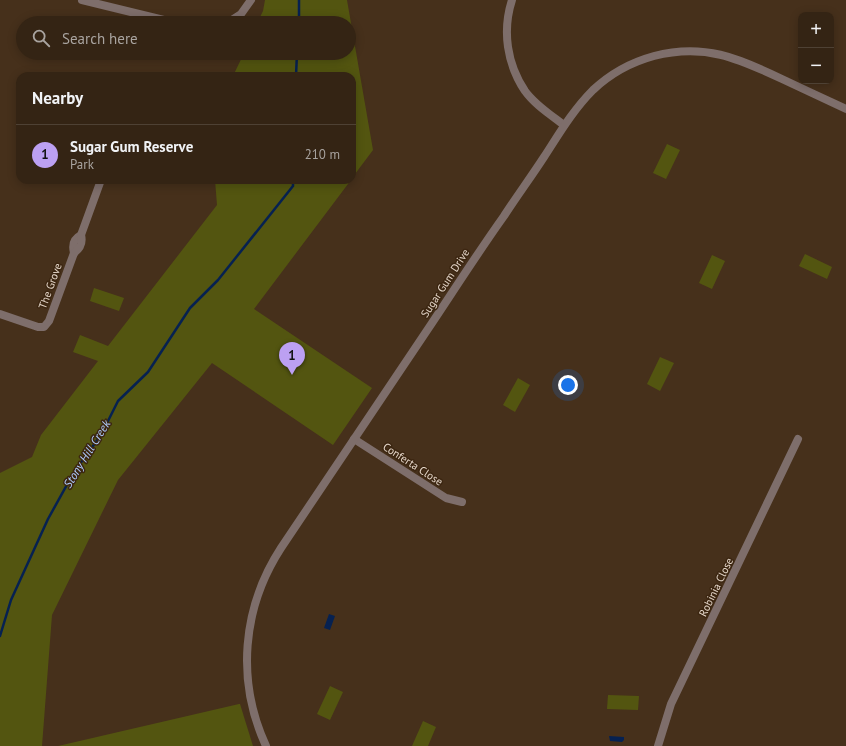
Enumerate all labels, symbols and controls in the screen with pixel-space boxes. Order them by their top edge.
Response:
map controls [798,12,834,84]
button: + [798,12,834,48]
search box [16,16,356,60]
icon: search [30,27,52,49]
text: Search here [62,29,138,48]
button: − [798,48,834,84]
text: Nearby [32,87,83,109]
text: Sugar Gum Reserve [70,137,193,156]
text: 1 [41,146,49,163]
text: 210 m [305,146,340,163]
text: Park [70,156,94,173]
street label: Sugar Gum Drive [418,246,473,320]
street label: The Grove [35,261,65,311]
pin: 1 [279,342,305,375]
your location [558,375,578,395]
water label: Stony Hill Creek [60,416,114,490]
street label: Conferta Close [380,439,446,489]
street label: Robinia Close [696,555,736,619]

